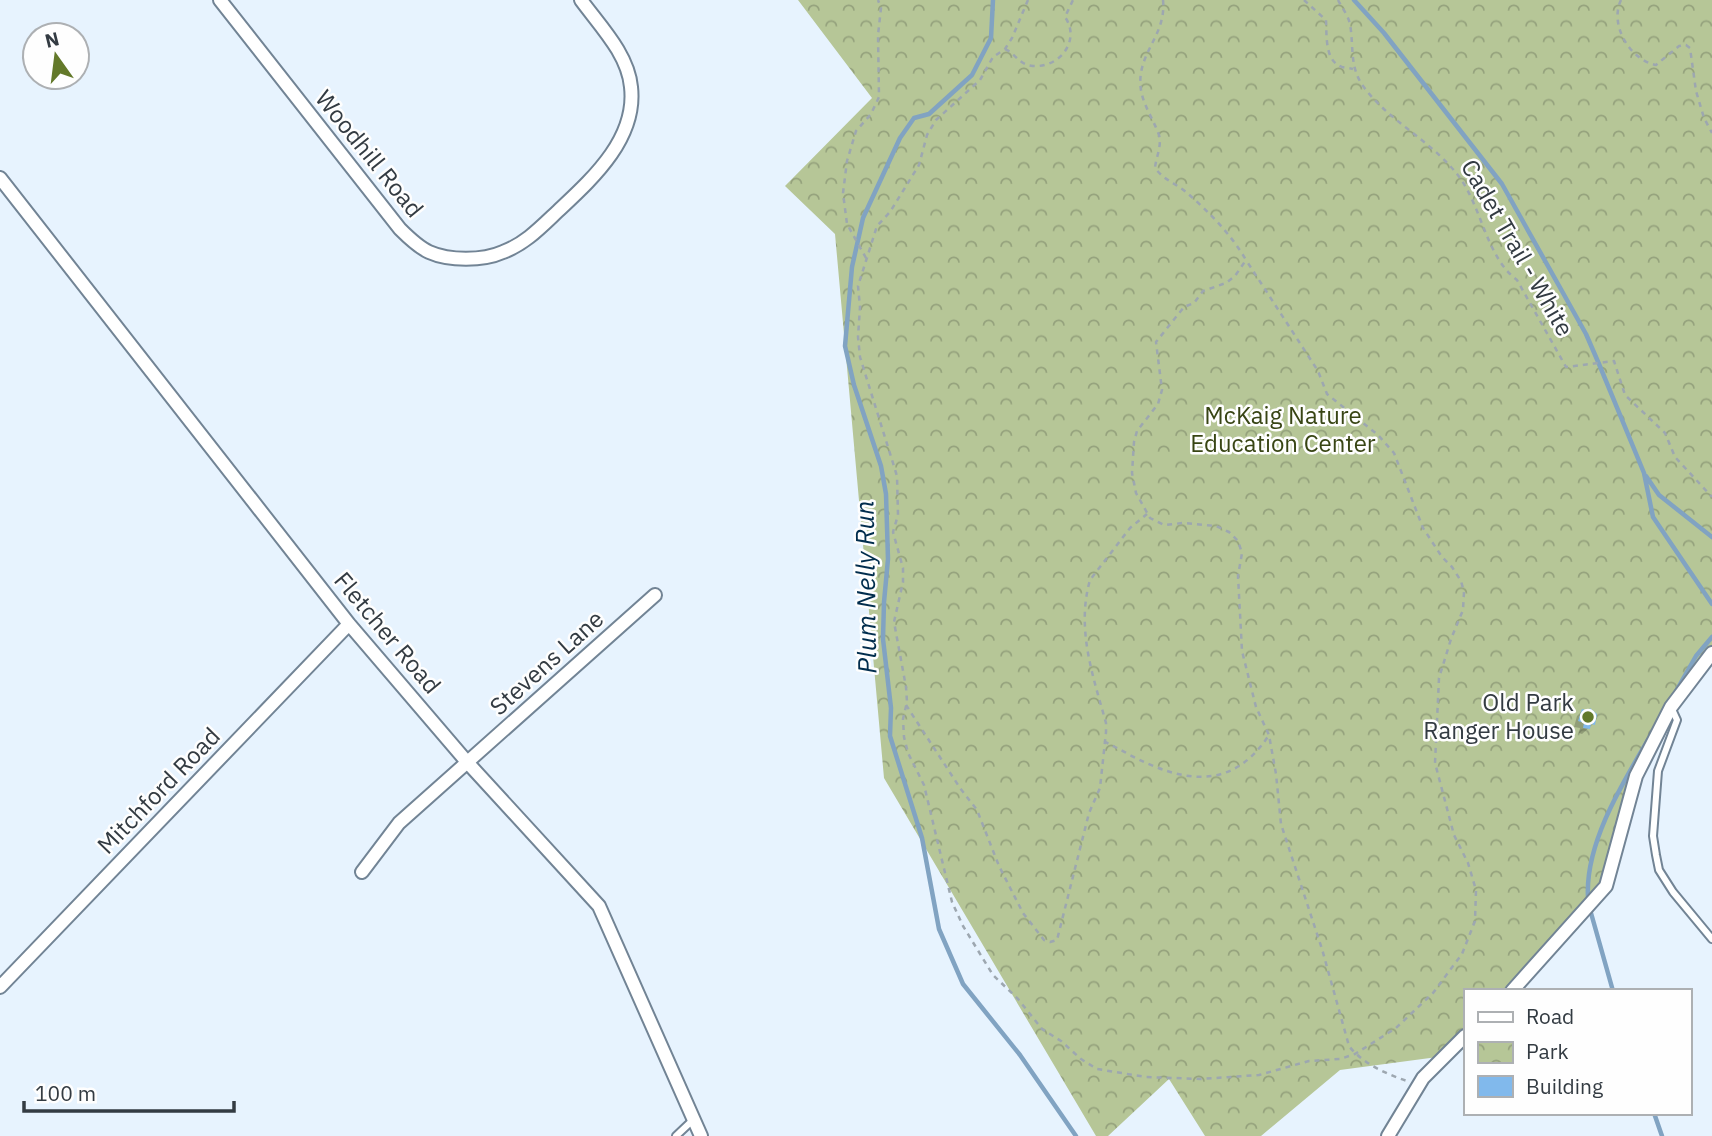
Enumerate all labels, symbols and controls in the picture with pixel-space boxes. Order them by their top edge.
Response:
north arrow [21,21,91,91]
text: N [42,26,61,53]
street label: Woodhill Road [308,83,431,224]
street label: Cadet Trail - White [1454,153,1581,342]
park label: McKaig Nature Education Center [1190,399,1376,459]
water label: Plum Nelly Run [846,500,884,674]
street label: Fletcher Road [327,565,448,700]
street label: Stevens Lane [483,603,610,722]
place label: Old Park Ranger House [1423,686,1574,746]
marker: Old Park Ranger House [1580,709,1596,725]
street label: Mitchford Road [90,720,227,860]
legend [1464,989,1691,1115]
text: Road [1526,1002,1574,1030]
text: Park [1526,1037,1569,1065]
scale bar [24,1070,234,1114]
text: Building [1526,1072,1603,1100]
text: 100 m [35,1079,96,1107]

